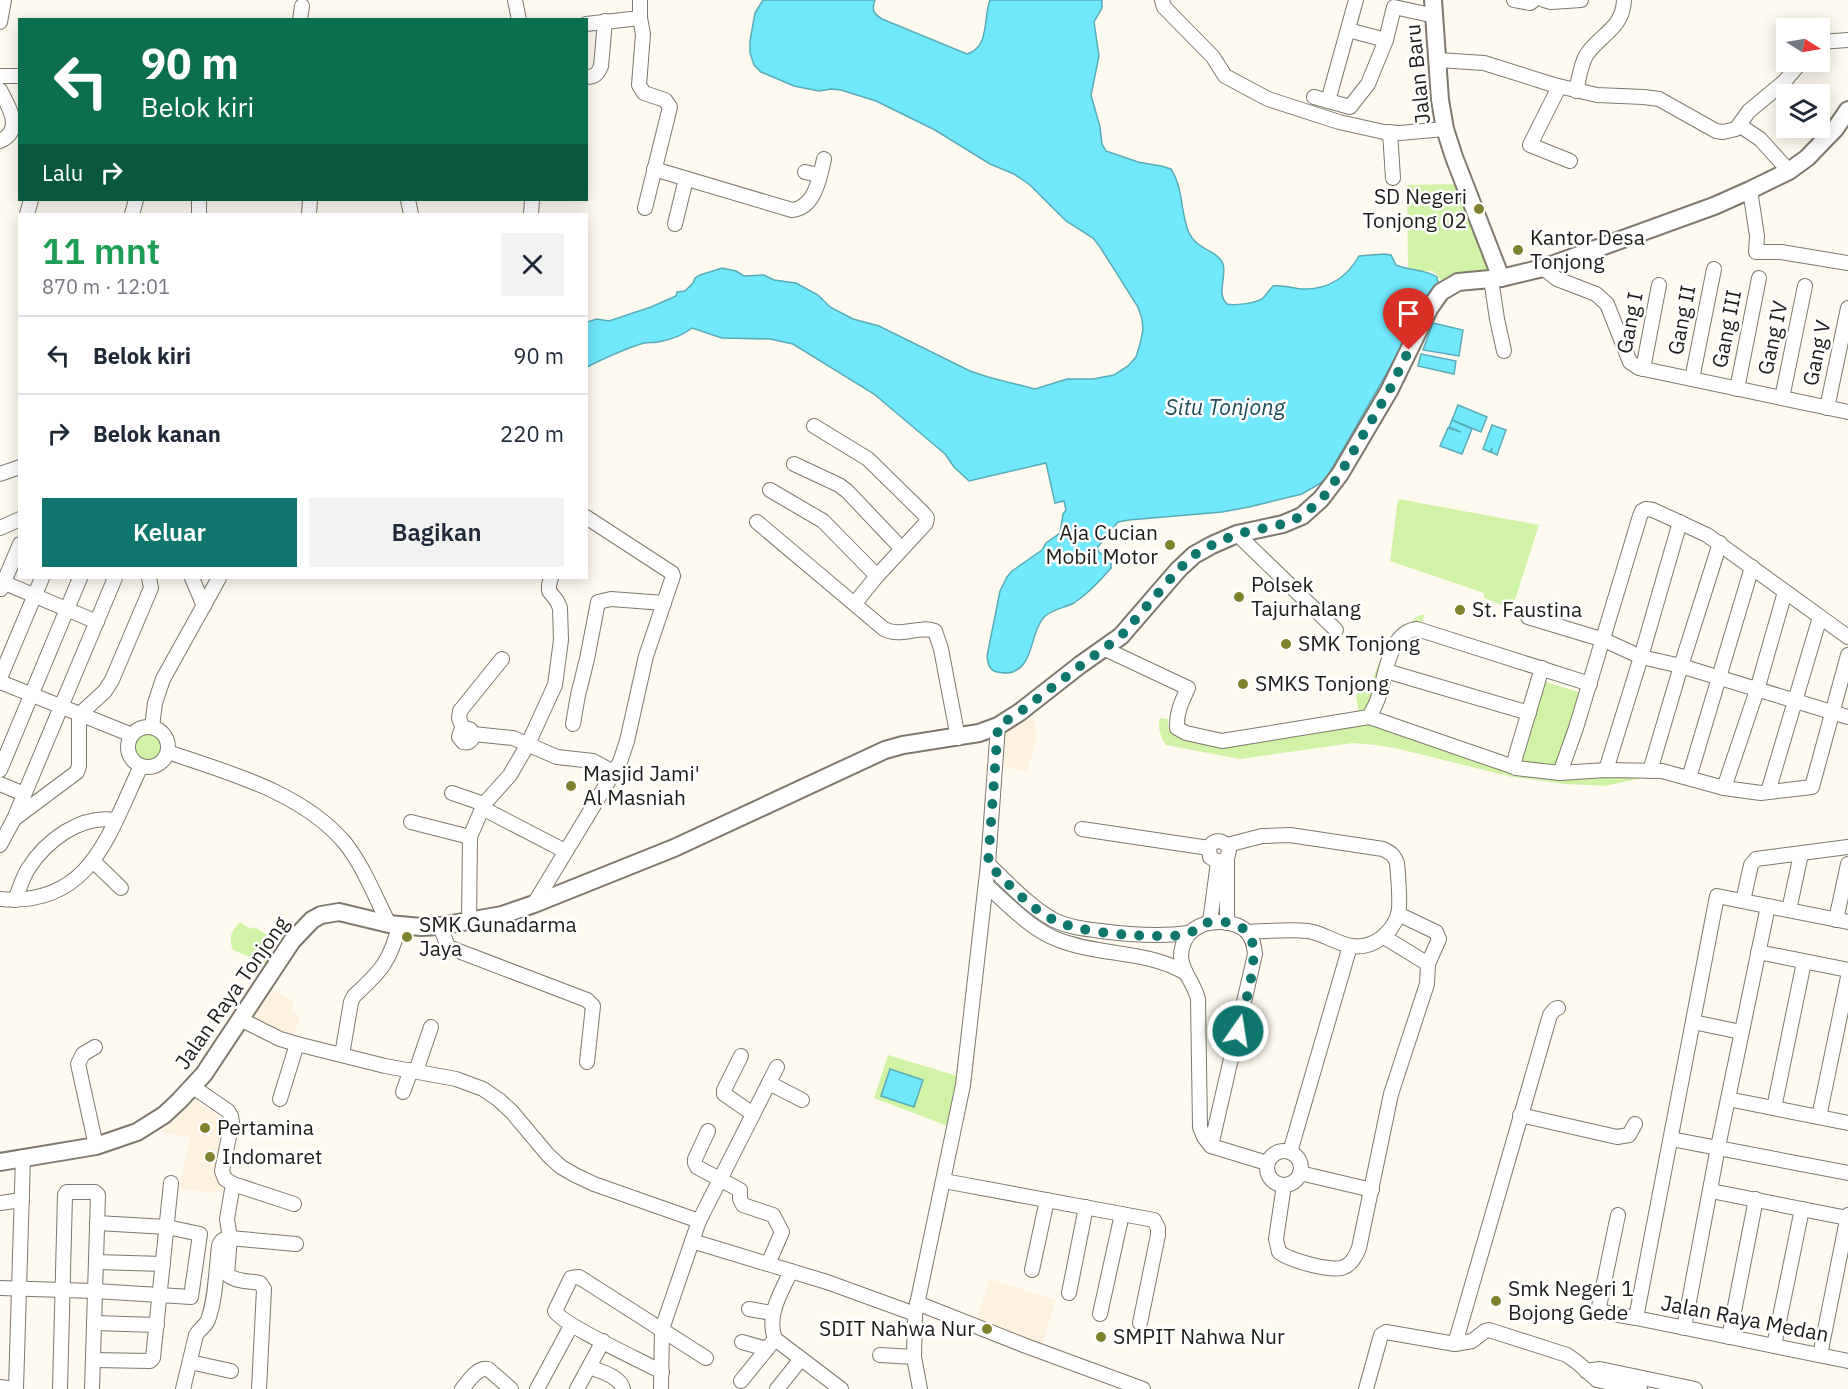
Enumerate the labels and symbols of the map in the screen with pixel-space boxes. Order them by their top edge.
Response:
north arrow [1776,18,1830,72]
street label: Jalan Baru [1398,23,1436,125]
place label: SD Negeri Tonjong 02 [1362,182,1467,234]
marker: SD Negeri Tonjong 02 [1472,202,1486,216]
place label: Kantor Desa Tonjong [1530,223,1645,275]
marker: Kantor Desa Tonjong [1511,243,1525,257]
street label: Gang II [1661,282,1701,357]
street label: Gang III [1705,287,1747,370]
pin [1383,288,1434,350]
street label: Gang I [1609,290,1649,356]
street label: Gang IV [1751,298,1794,377]
street label: Gang V [1795,317,1837,388]
water label: Situ Tonjong [1165,392,1286,421]
place label: Aja Cucian Mobil Motor [1046,518,1158,570]
marker: Aja Cucian Mobil Motor [1163,538,1177,552]
place label: Polsek Tajurhalang [1251,570,1361,622]
marker: Polsek Tajurhalang [1232,590,1246,604]
place label: St. Faustina [1472,595,1582,623]
marker: St. Faustina [1453,603,1467,617]
place label: SMK Tonjong [1298,629,1420,657]
marker: SMK Tonjong [1279,637,1293,651]
place label: SMKS Tonjong [1255,669,1389,697]
marker: SMKS Tonjong [1236,677,1250,691]
place label: Masjid Jami' Al Masniah [583,759,700,811]
marker: Masjid Jami' Al Masniah [564,779,578,793]
street label: Jalan Raya Tonjong [168,910,294,1075]
place label: SMK Gunadarma Jaya [419,910,577,962]
marker: SMK Gunadarma Jaya [400,930,414,944]
position arrow [1206,999,1270,1063]
place label: Pertamina [217,1113,314,1141]
marker: Pertamina [198,1121,212,1135]
place label: Indomaret [222,1142,322,1170]
marker: Indomaret [203,1150,217,1164]
place label: Smk Negeri 1 Bojong Gede [1508,1274,1634,1326]
street label: Jalan Raya Medan [1659,1288,1831,1348]
marker: Smk Negeri 1 Bojong Gede [1489,1294,1503,1308]
place label: SDIT Nahwa Nur [819,1314,975,1342]
marker: SDIT Nahwa Nur [980,1322,994,1336]
place label: SMPIT Nahwa Nur [1113,1322,1285,1350]
marker: SMPIT Nahwa Nur [1094,1330,1108,1344]

